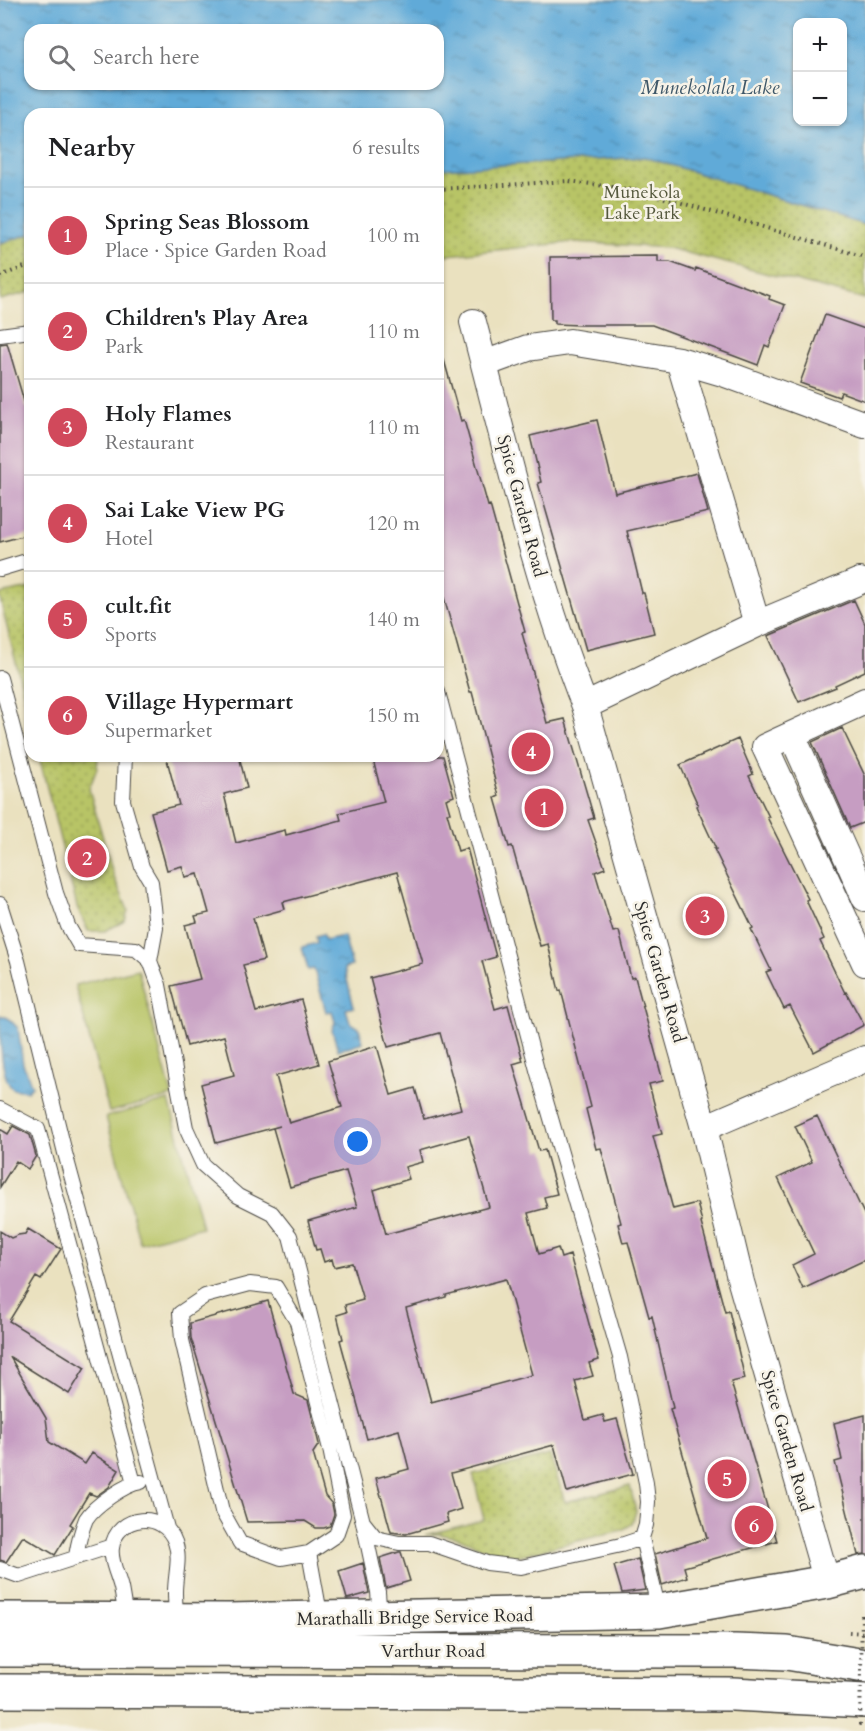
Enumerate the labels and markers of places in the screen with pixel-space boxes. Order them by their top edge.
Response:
pin: 4 [512,730,550,774]
pin: 1 [524,786,564,830]
pin: 2 [68,836,106,880]
pin: 3 [686,894,724,938]
pin: 5 [708,1456,746,1502]
pin: 6 [734,1502,774,1547]

